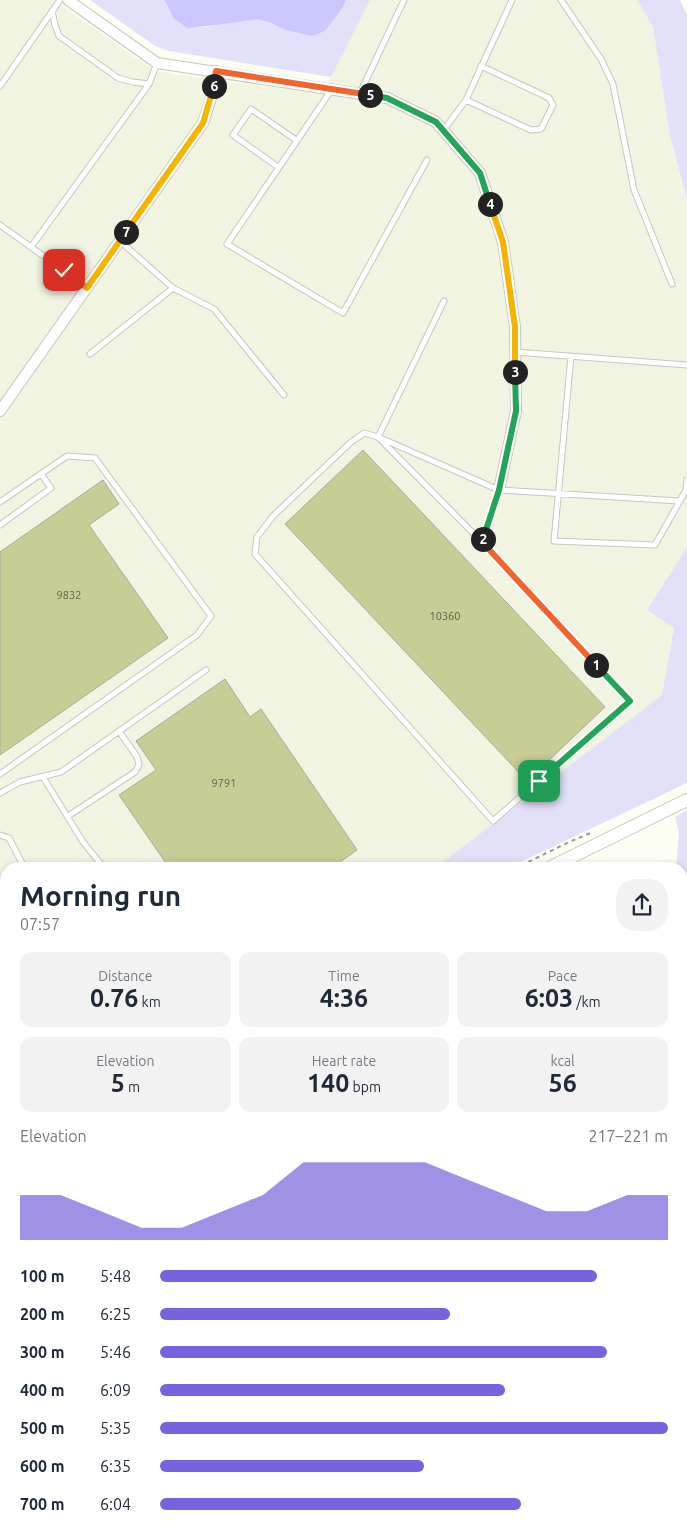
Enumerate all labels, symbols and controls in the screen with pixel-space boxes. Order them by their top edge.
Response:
pin: 6 [202,74,226,98]
text: 6 [211,78,218,94]
pin: 5 [358,82,382,108]
text: 5 [367,87,374,103]
pin: 4 [478,192,502,216]
text: 4 [487,196,494,212]
pin: 7 [114,220,138,244]
text: 7 [123,224,130,240]
pin [43,249,85,291]
icon: check [50,256,78,284]
pin: 3 [502,360,528,384]
text: 3 [512,364,519,380]
pin: 2 [470,526,496,552]
text: 2 [480,531,487,547]
house number: 9832 [57,589,81,601]
house number: 10360 [429,610,461,622]
pin: 1 [584,652,608,678]
text: 1 [593,657,600,673]
pin [518,760,560,802]
icon: arrive [525,767,553,795]
house number: 9791 [212,777,236,789]
button: share [616,879,668,931]
text: Morning run [20,880,181,911]
text: 07:57 [20,915,60,933]
text: Distance [98,968,152,984]
text: Time [328,968,360,984]
text: Pace [548,968,577,984]
text: 0.76 [90,984,138,1012]
text: 4:36 [320,984,368,1012]
text: 6:03 [525,984,573,1012]
text: km [138,994,161,1010]
text: /km [573,994,601,1010]
text: Elevation [96,1053,155,1069]
text: Heart rate [312,1053,376,1069]
text: kcal [551,1053,575,1069]
text: 5 [111,1069,125,1097]
text: 140 [307,1069,349,1097]
text: 56 [549,1069,577,1097]
text: m [125,1079,140,1095]
text: bpm [349,1079,381,1095]
text: Elevation [20,1127,87,1145]
text: 217–221 m [588,1127,668,1145]
text: 100 m [20,1267,65,1285]
text: 5:48 [100,1267,131,1285]
text: 200 m [20,1305,65,1323]
text: 6:25 [100,1305,131,1323]
text: 300 m [20,1343,65,1361]
text: 5:46 [100,1343,131,1361]
text: 400 m [20,1381,65,1399]
text: 6:09 [100,1381,131,1399]
text: 500 m [20,1419,65,1437]
text: 5:35 [100,1419,131,1437]
text: 600 m [20,1457,65,1475]
text: 6:35 [100,1457,131,1475]
text: 700 m [20,1495,65,1513]
text: 6:04 [100,1495,131,1513]

